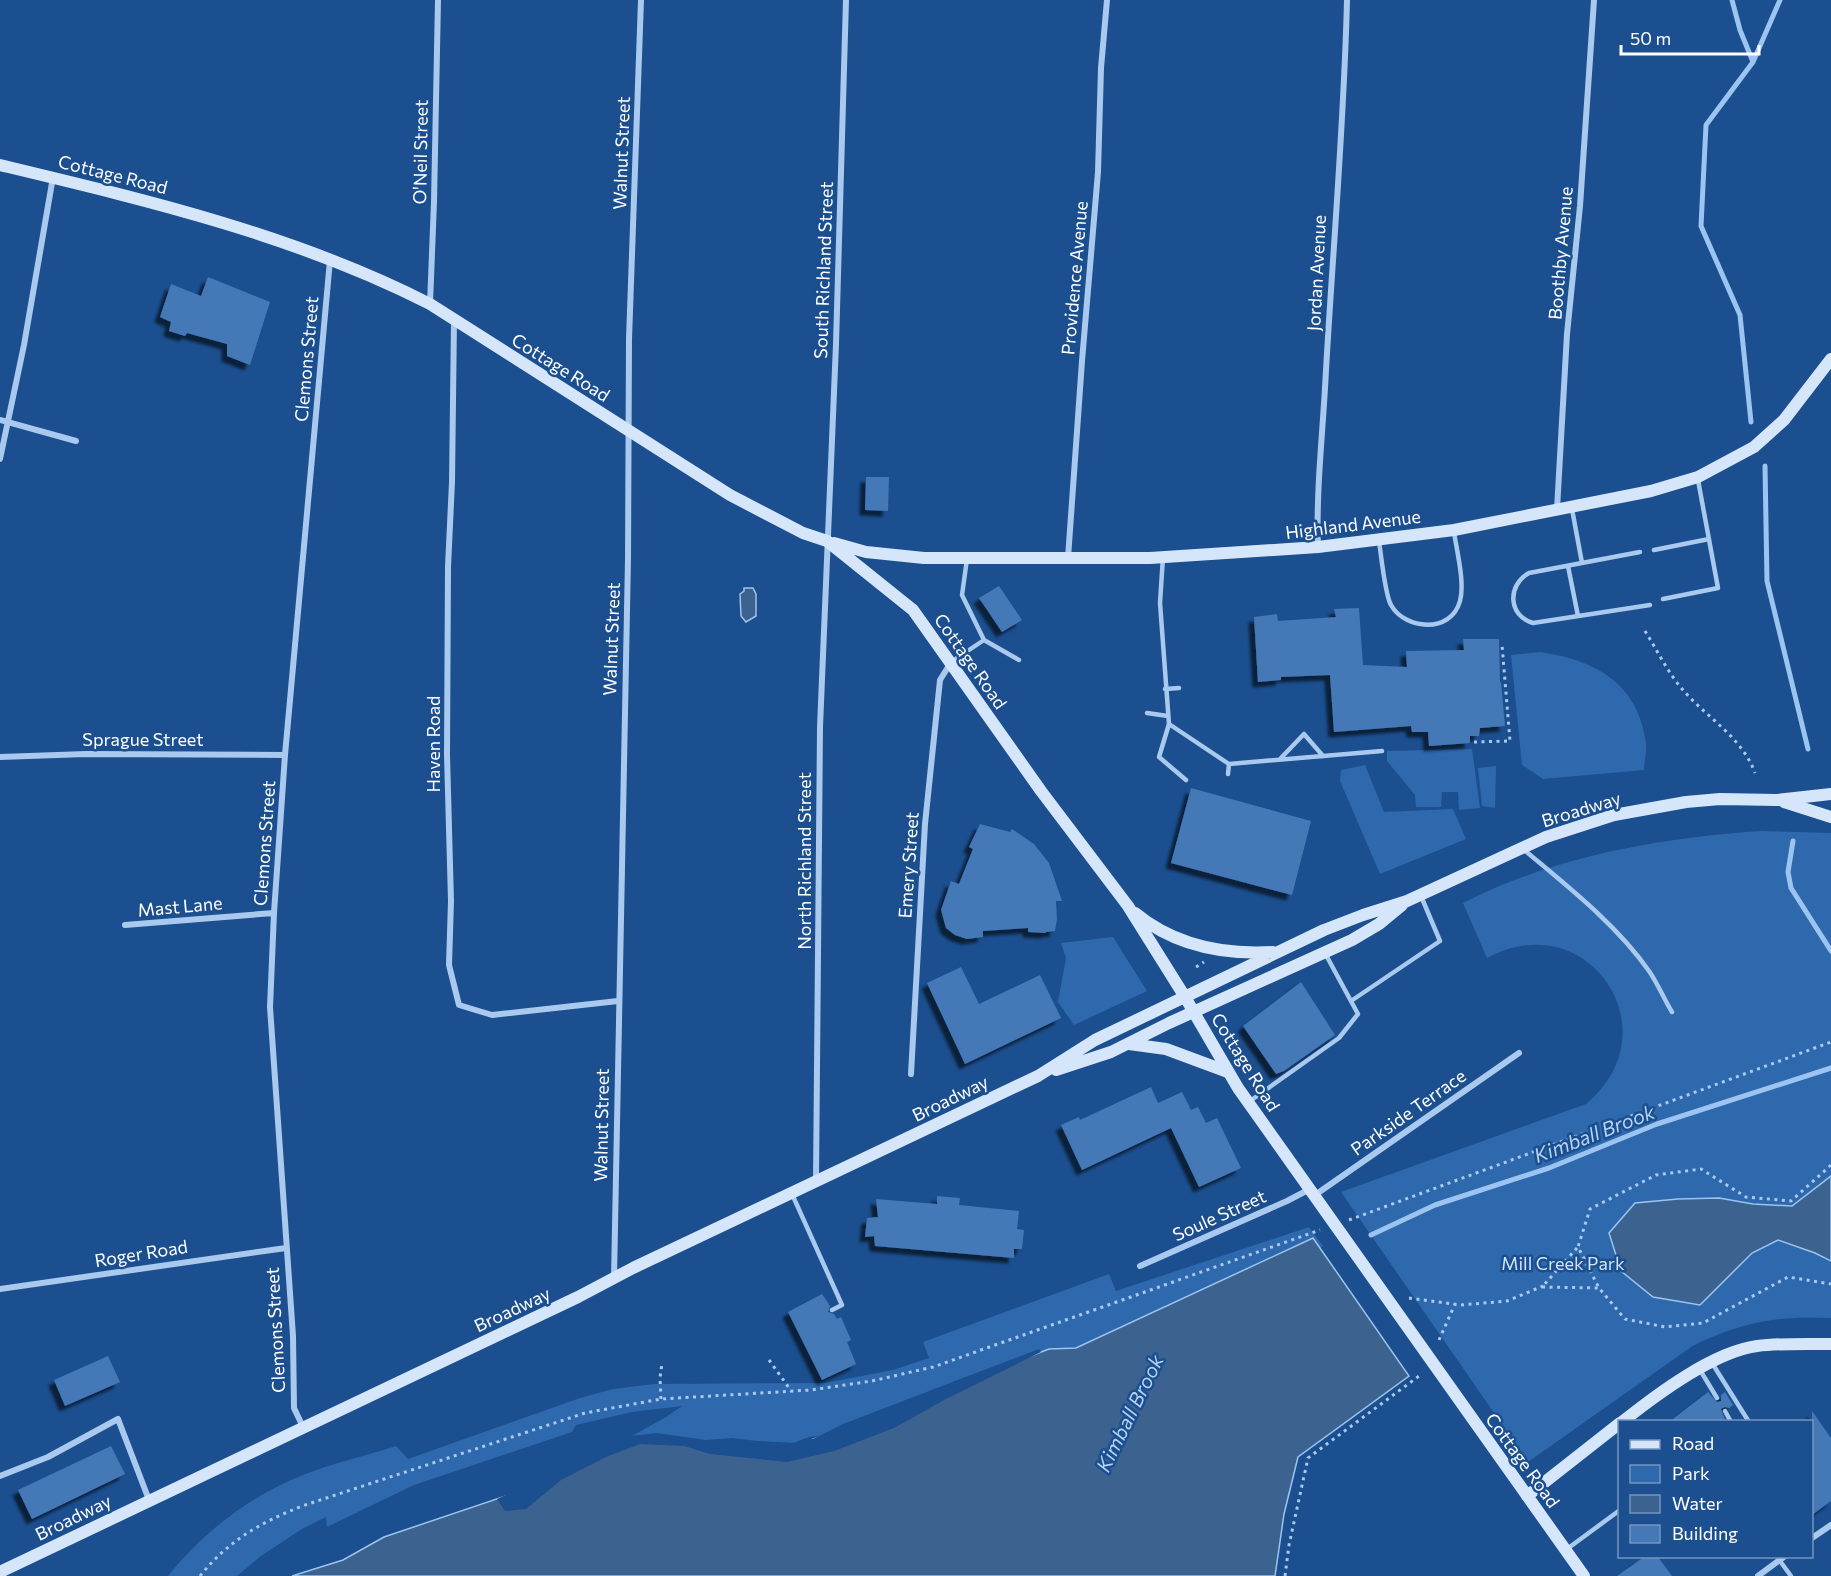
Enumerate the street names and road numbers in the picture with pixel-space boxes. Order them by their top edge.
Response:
street label: Walnut Street [608,96,634,210]
street label: O'Neil Street [408,99,432,205]
street label: Cottage Road [56,150,170,198]
street label: South Richland Street [809,181,837,359]
street label: Boothby Avenue [1543,185,1577,321]
street label: Providence Avenue [1056,200,1092,356]
street label: Jordan Avenue [1302,214,1330,332]
street label: Clemons Street [290,295,322,423]
street label: Cottage Road [508,328,614,406]
street label: Highland Avenue [1284,505,1422,543]
street label: Walnut Street [598,582,624,696]
street label: Cottage Road [930,609,1012,713]
street label: Haven Road [422,696,444,792]
street label: Sprague Street [82,728,204,750]
street label: North Richland Street [793,772,815,950]
street label: Clemons Street [249,780,279,906]
street label: Broadway [1539,787,1623,831]
street label: Emery Street [893,811,923,919]
street label: Mast Lane [137,891,223,921]
street label: Cottage Road [1207,1009,1285,1115]
street label: Parkside Terrace [1346,1064,1470,1160]
street label: Walnut Street [589,1068,613,1182]
street label: Broadway [908,1070,992,1126]
street label: Soule Street [1169,1185,1269,1245]
street label: Roger Road [93,1235,189,1271]
street label: Clemons Street [261,1267,289,1393]
street label: Broadway [470,1282,554,1336]
street label: Cottage Road [1481,1408,1565,1512]
street label: Broadway [31,1489,115,1545]

